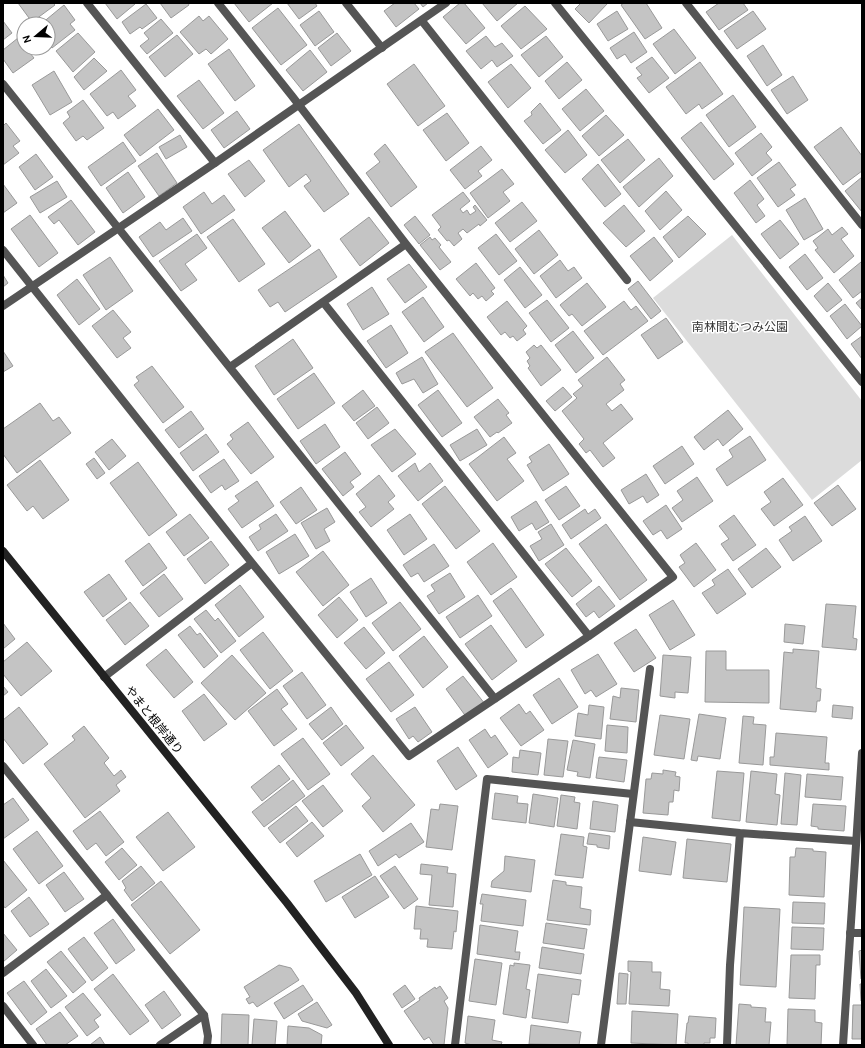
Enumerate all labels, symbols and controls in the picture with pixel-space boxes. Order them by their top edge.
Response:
north arrow [16,16,56,56]
text: N [20,33,34,45]
park label: 南林間むつみ公園 [692,320,788,334]
street label: やまと根岸通り [122,683,186,757]

